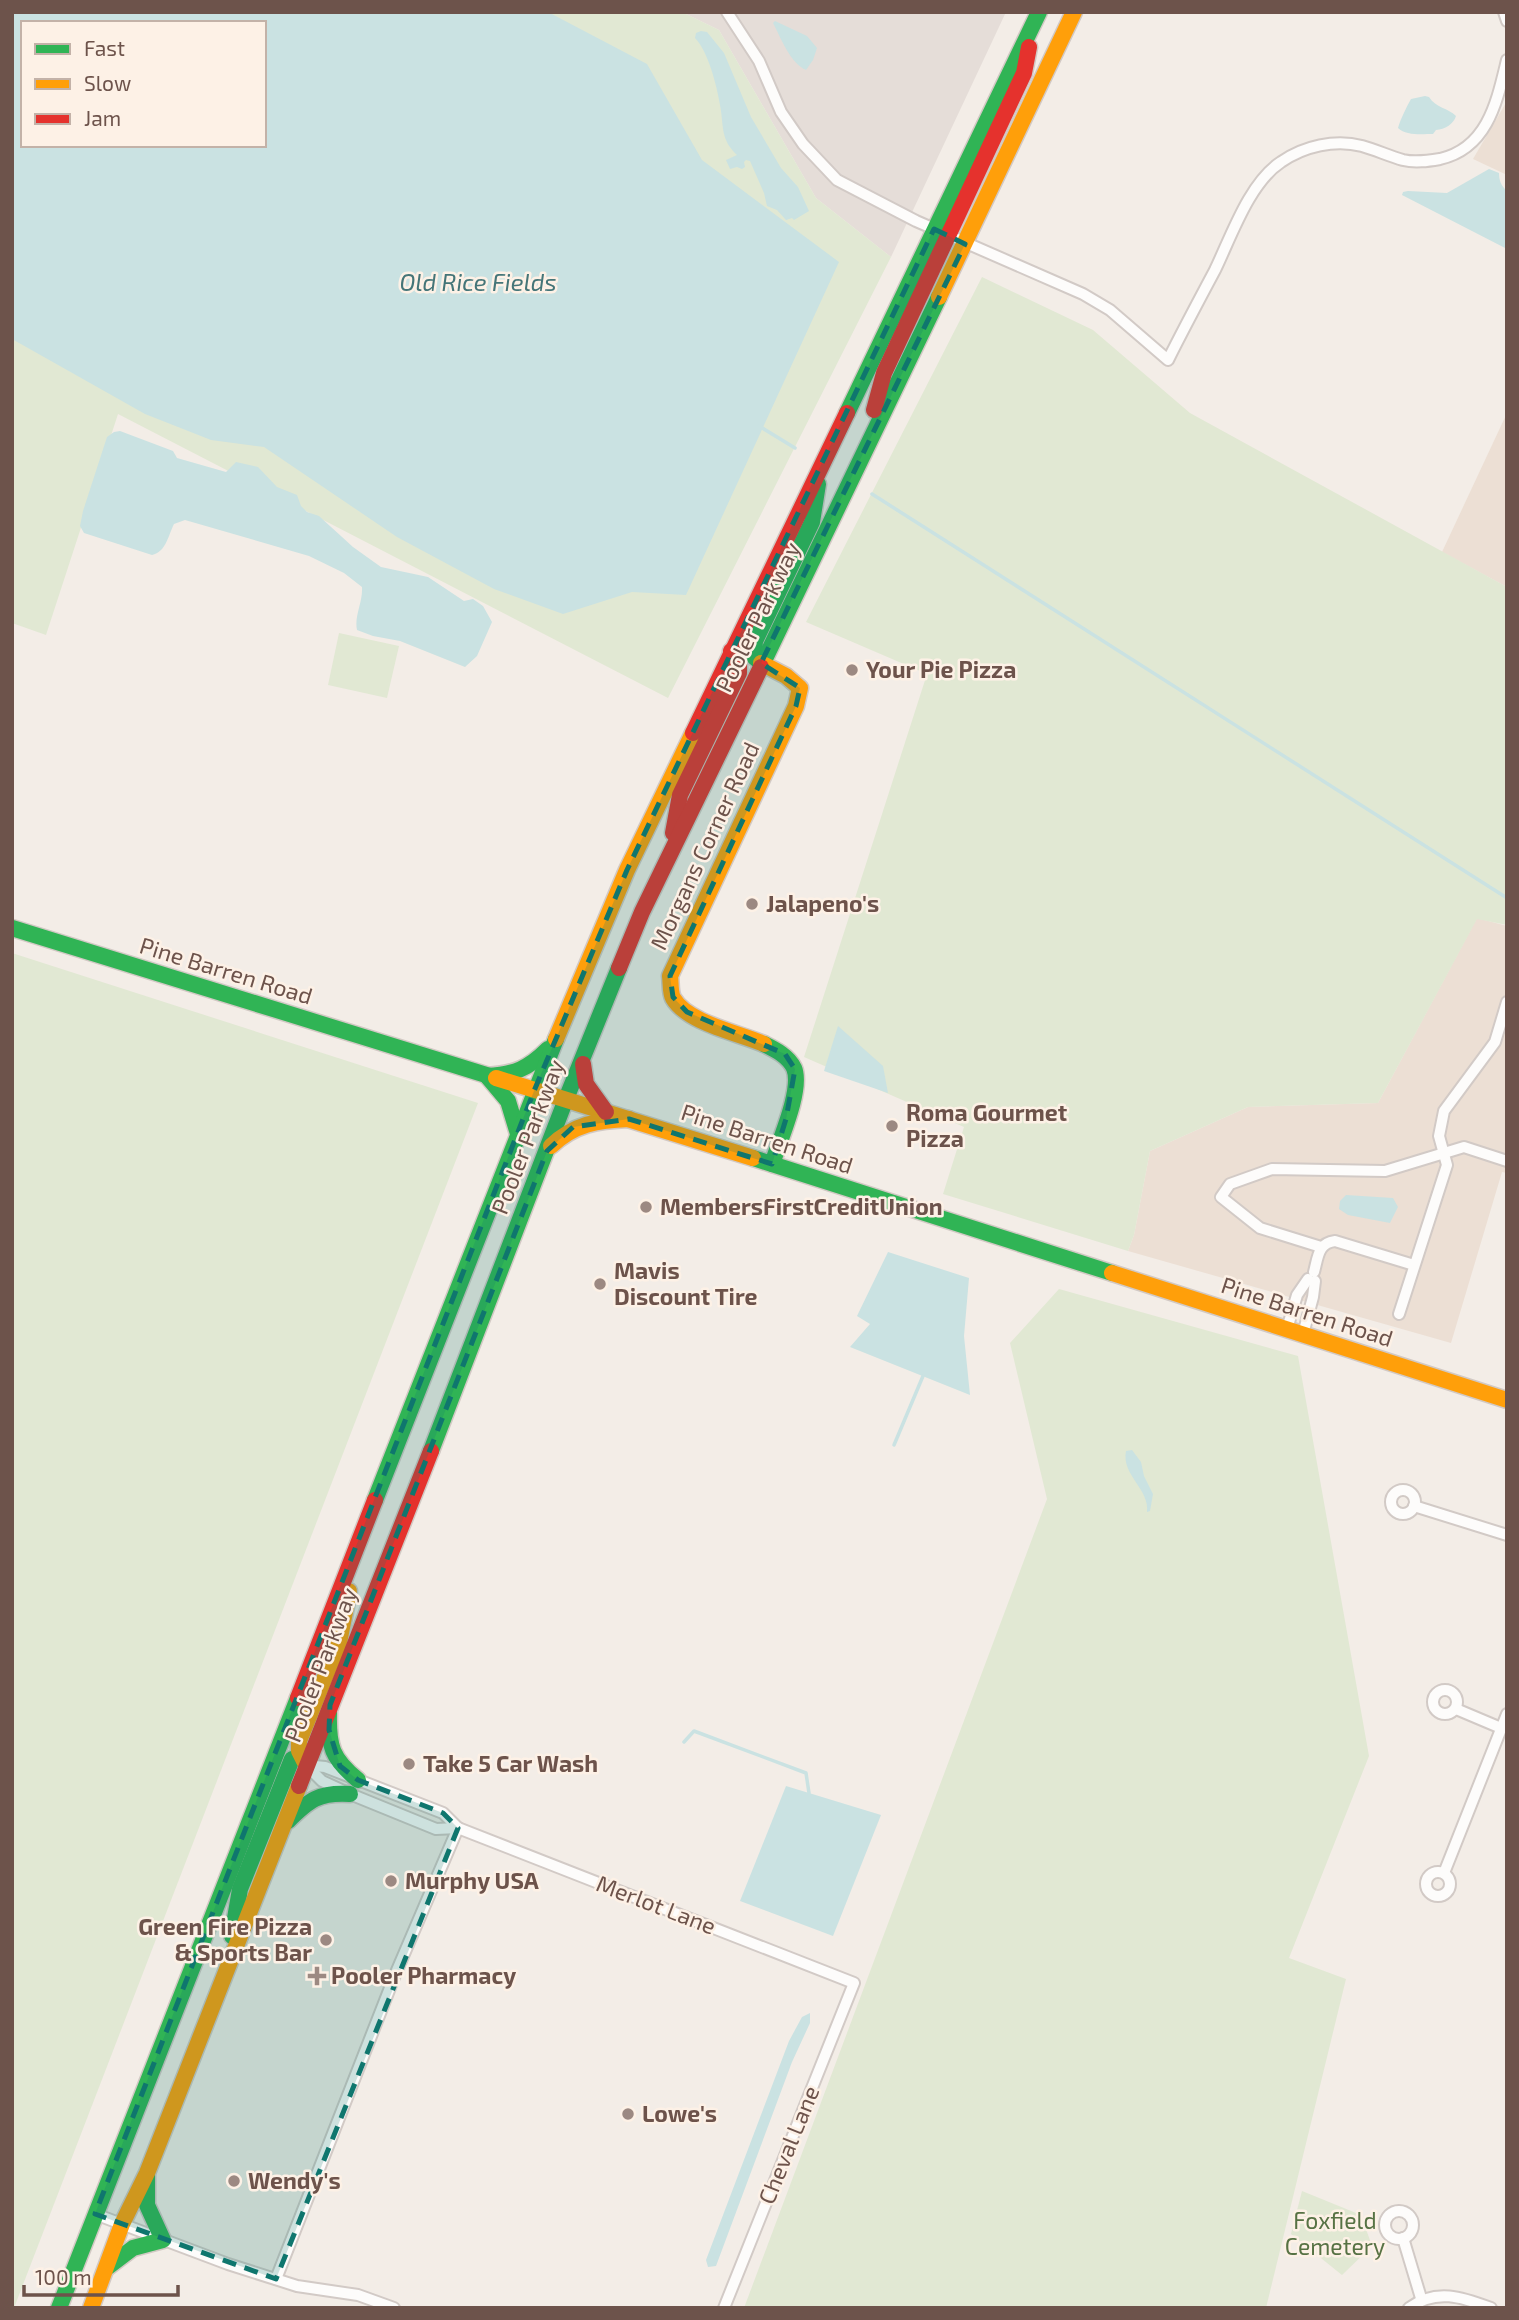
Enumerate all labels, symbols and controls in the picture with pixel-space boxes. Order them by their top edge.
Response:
legend [21,21,266,147]
text: Fast [84,35,125,60]
text: Slow [84,70,131,95]
text: Jam [84,105,121,130]
water label: Old Rice Fields [399,267,557,296]
street label: Pooler Parkway [709,537,805,696]
place label: Your Pie Pizza [866,655,1016,683]
marker: Your Pie Pizza [844,662,860,678]
street label: Morgans Corner Road [644,737,765,954]
place label: Jalapeno's [766,889,879,917]
marker: Jalapeno's [744,896,760,912]
street label: Pine Barren Road [137,930,316,1010]
street label: Pooler Parkway [485,1055,569,1218]
street label: Pine Barren Road [678,1097,857,1179]
place label: Roma Gourmet Pizza [906,1098,1067,1152]
marker: Roma Gourmet Pizza [884,1118,900,1134]
place label: MembersFirstCreditUnion [660,1192,943,1220]
marker: MembersFirstCreditUnion [638,1199,654,1215]
place label: Mavis Discount Tire [614,1256,758,1310]
street label: Pine Barren Road [1218,1270,1397,1352]
marker: Mavis Discount Tire [592,1276,608,1292]
street label: Pooler Parkway [278,1583,362,1746]
place label: Take 5 Car Wash [423,1749,598,1777]
marker: Take 5 Car Wash [401,1756,417,1772]
place label: Murphy USA [405,1866,539,1894]
street label: Merlot Lane [593,1868,720,1940]
marker: Murphy USA [383,1873,399,1889]
place label: Green Fire Pizza & Sports Bar [138,1912,312,1966]
marker: Green Fire Pizza & Sports Bar [318,1932,334,1948]
place label: Pooler Pharmacy [331,1961,516,1989]
marker: Pooler Pharmacy [309,1968,325,1984]
street label: Cheval Lane [752,2081,824,2208]
place label: Lowe's [642,2099,717,2127]
marker: Lowe's [620,2106,636,2122]
place label: Wendy's [248,2166,341,2194]
marker: Wendy's [226,2173,242,2189]
park label: Foxfield Cemetery [1285,2206,1385,2260]
scale bar [24,2254,178,2298]
text: 100 m [35,2264,92,2289]

